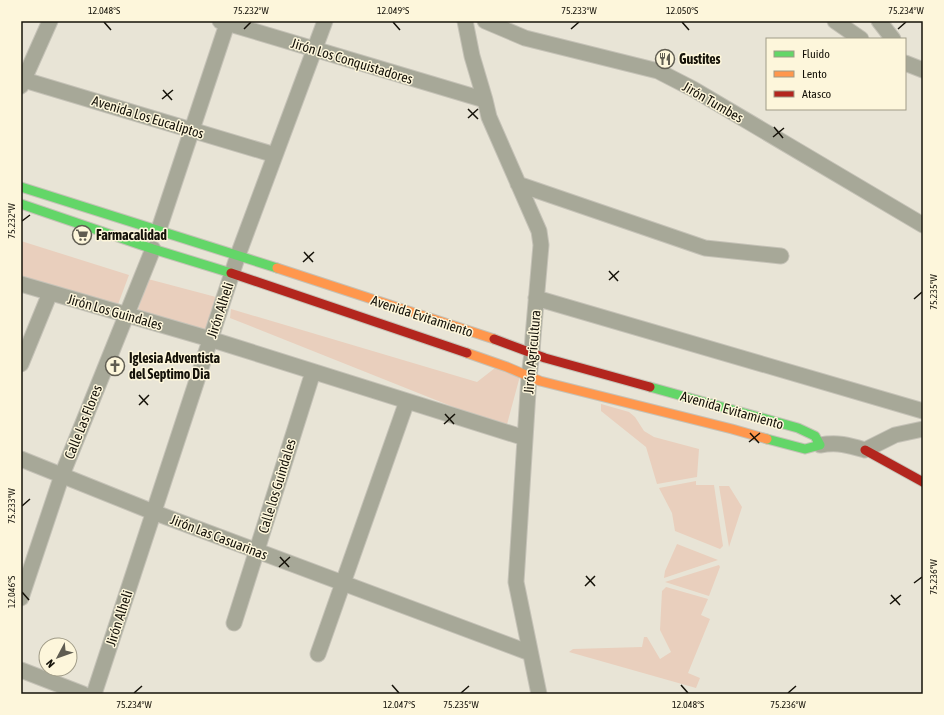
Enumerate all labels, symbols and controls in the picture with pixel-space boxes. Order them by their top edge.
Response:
text: 12.048°S [88,5,120,16]
text: 75.232°W [233,5,269,16]
text: 12.049°S [377,5,409,16]
text: 75.233°W [561,5,597,16]
text: 12.050°S [666,5,698,16]
text: 75.234°W [888,5,924,16]
street label: Jirón Los Conquistadores [289,35,415,87]
legend [766,38,906,110]
text: Fluido [802,47,830,61]
restaurant icon: Gustites [654,48,676,70]
place label: Gustites [679,51,721,67]
text: Lento [802,67,827,81]
street label: Jirón Tumbes [680,78,746,126]
text: Atasco [802,87,832,101]
street label: Avenida Los Eucaliptos [90,92,206,142]
text: 75.232°W [6,203,17,239]
supermarket icon: Farmacalidad [71,224,93,246]
place label: Farmacalidad [96,227,167,243]
text: 75.235°W [928,274,939,310]
street label: Jirón Alheli [203,280,237,340]
street label: Jirón Los Guindales [66,291,164,333]
street label: Avenida Evitamiento [369,292,475,340]
street label: Jirón Agricultura [520,309,544,395]
place label: Iglesia Adventista del Septimo Dia [129,350,221,382]
church icon: Iglesia Adventista del Septimo Dia [104,355,126,377]
street label: Calle Las Flores [61,383,105,461]
street label: Avenida Evitamiento [679,388,785,432]
street label: Calle los Guindales [255,437,299,535]
text: 75.233°W [6,488,17,524]
street label: Jirón Las Casuarinas [168,511,270,563]
text: 75.236°W [928,559,939,595]
text: 12.046°S [6,576,17,608]
street label: Jirón Alheli [102,588,136,648]
north arrow [38,637,78,677]
text: N [44,657,57,670]
text: 75.234°W [116,699,152,710]
text: 12.047°S [383,699,415,710]
text: 75.235°W [443,699,479,710]
text: 12.048°S [672,699,704,710]
text: 75.236°W [770,699,806,710]

